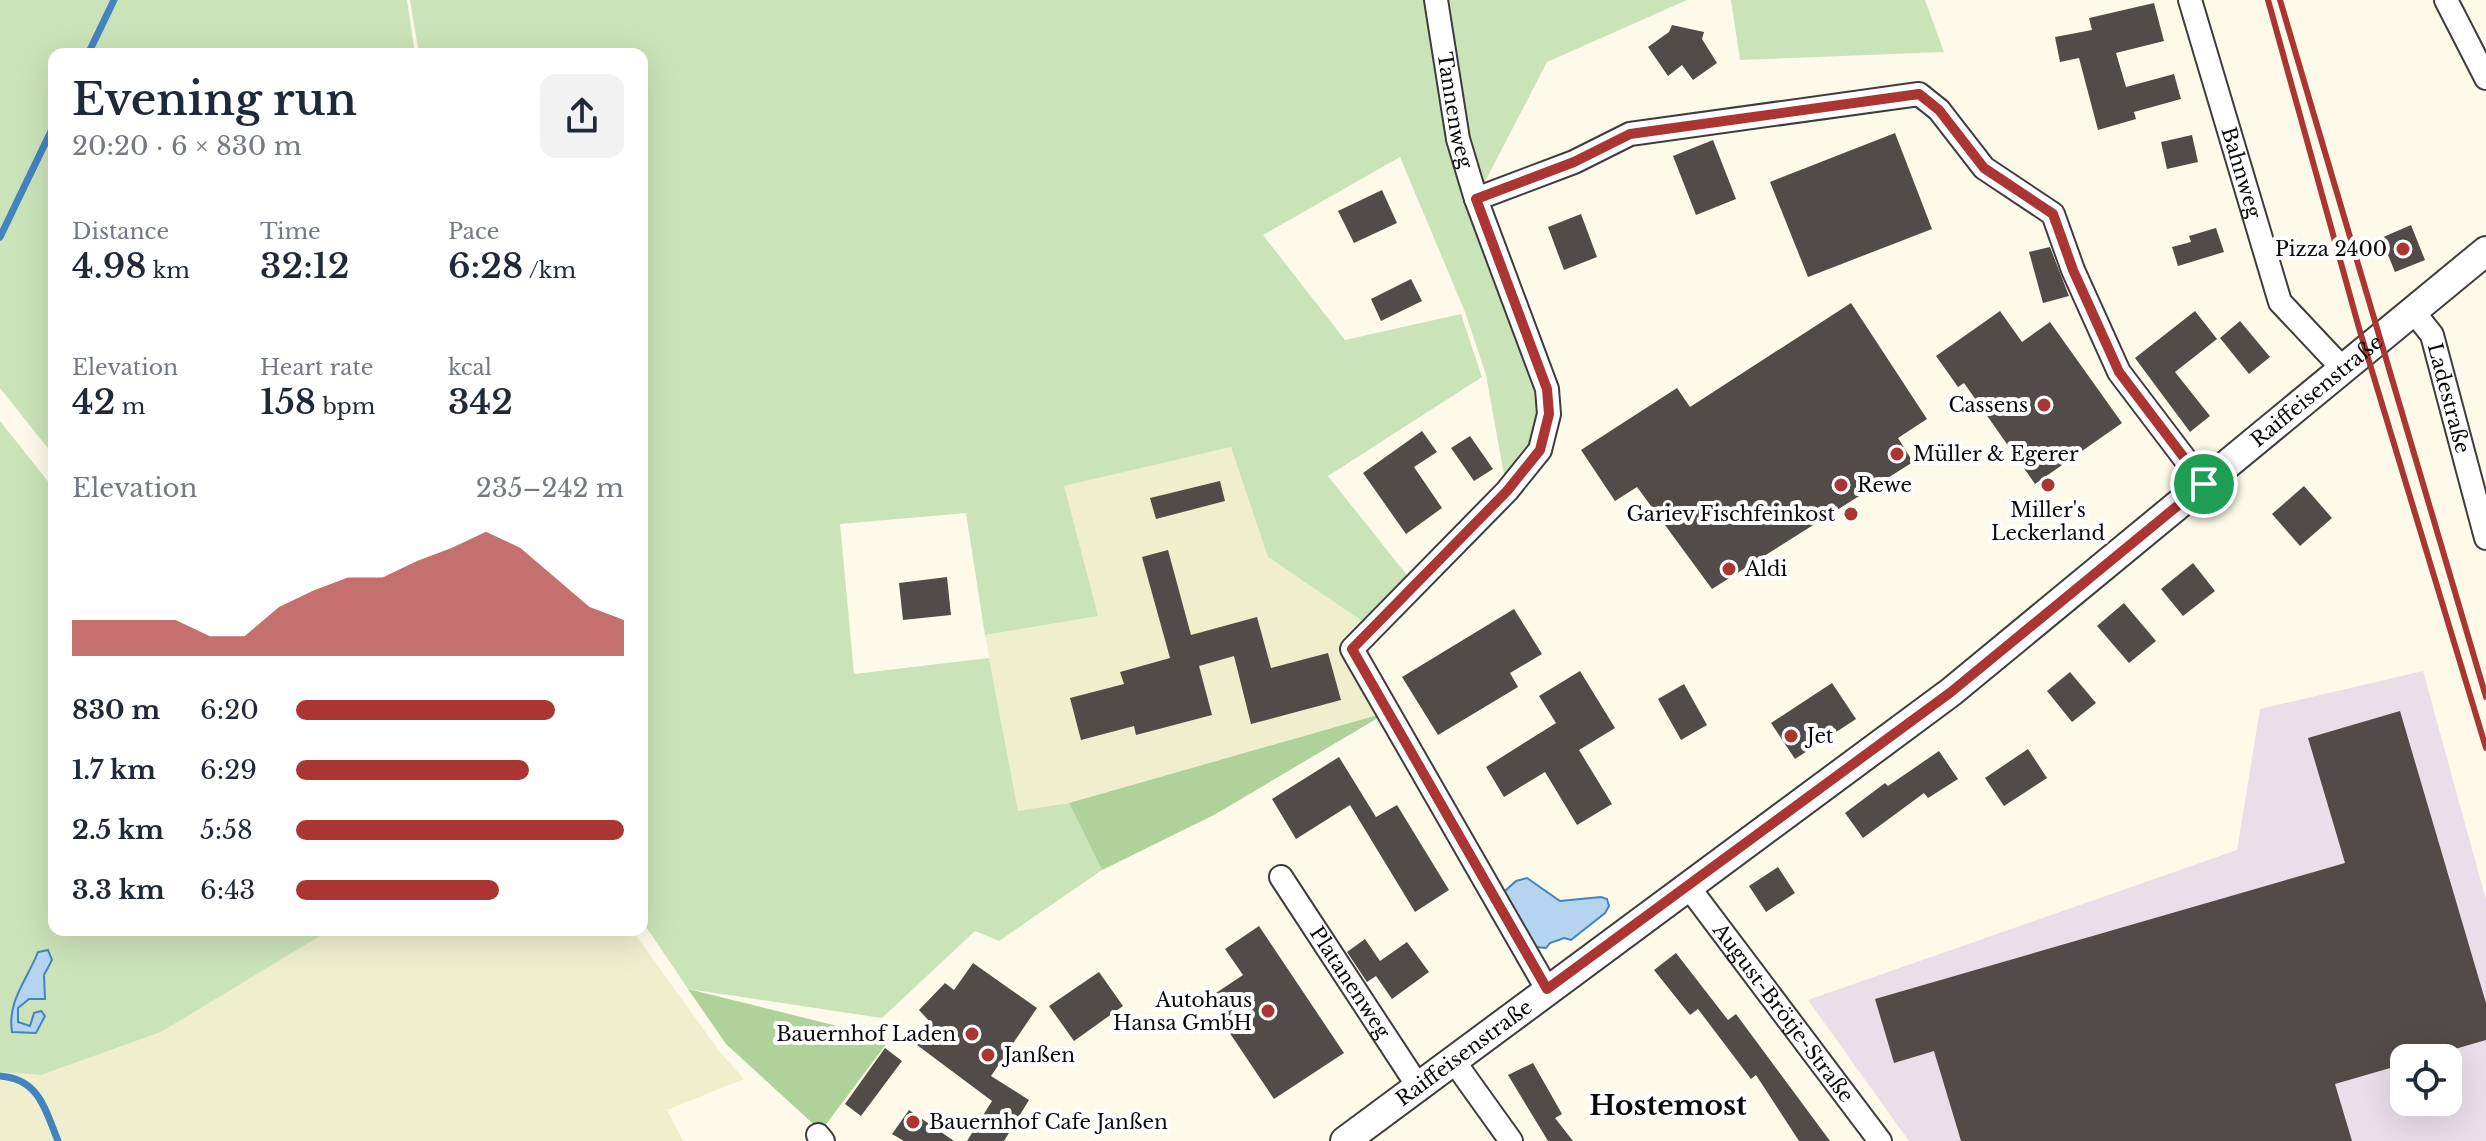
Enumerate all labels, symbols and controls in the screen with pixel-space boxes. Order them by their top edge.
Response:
street label: Tannenweg [1432,51,1478,172]
text: Evening run [72,72,357,127]
button: share [540,74,624,158]
street label: Bahnweg [2217,124,2267,222]
text: 20:20 · 6 × 830 m [72,130,302,162]
text: Distance [72,218,169,245]
text: Time [260,218,321,245]
text: Pace [448,218,499,245]
place label: Pizza 2400 [2275,237,2387,261]
marker: Pizza 2400 [2394,240,2412,258]
text: 4.98 [72,245,147,287]
text: 32:12 [260,245,350,287]
text: 6:28 [448,245,523,287]
text: km [147,257,190,284]
text: /km [523,257,576,284]
street label: Raiffeisenstraße [2246,329,2387,452]
street label: Ladestraße [2423,340,2475,456]
text: Elevation [72,354,178,381]
text: Heart rate [260,354,373,381]
text: kcal [448,354,492,381]
text: 42 [72,381,116,423]
text: 158 [260,381,316,423]
text: 342 [448,381,513,423]
text: m [116,393,145,420]
text: bpm [316,393,375,420]
place label: Cassens [1948,393,2028,417]
marker: Cassens [2035,396,2053,414]
place label: Müller & Egerer [1913,442,2079,466]
marker: Müller & Egerer [1888,445,1906,463]
pin [2170,450,2238,518]
icon: arrive [2182,462,2226,506]
text: Elevation [72,472,198,504]
text: 235–242 m [476,472,624,504]
place label: Rewe [1857,473,1912,497]
marker: Rewe [1832,476,1850,494]
marker: Miller's Leckerland [2039,476,2057,494]
place label: Miller's Leckerland [1991,498,2105,545]
place label: Gariev Fischfeinkost [1626,502,1835,526]
marker: Gariev Fischfeinkost [1842,505,1860,523]
place label: Aldi [1744,557,1787,581]
marker: Aldi [1720,560,1738,578]
text: 830 m [72,694,160,726]
text: 6:20 [200,694,259,726]
place label: Jet [1804,724,1834,748]
marker: Jet [1782,727,1800,745]
text: 1.7 km [72,754,156,786]
text: 6:29 [200,754,257,786]
text: 2.5 km [72,814,164,846]
text: 5:58 [200,814,253,846]
text: 3.3 km [72,874,165,906]
text: 6:43 [200,874,255,906]
street label: August-Brötje-Straße [1708,918,1859,1107]
street label: Platanenweg [1305,922,1396,1044]
place label: Autohaus Hansa GmbH [1113,988,1252,1035]
street label: Raiffeisenstraße [1391,995,1537,1111]
marker: Autohaus Hansa GmbH [1259,1002,1277,1020]
place label: Bauernhof Laden [776,1022,956,1046]
marker: Bauernhof Laden [963,1025,981,1043]
place label: Janßen [1001,1043,1075,1067]
map controls [2390,1044,2462,1116]
button: locate [2390,1044,2462,1116]
marker: Janßen [979,1046,997,1064]
district label: Hostemost [1589,1088,1747,1123]
place label: Bauernhof Cafe Janßen [929,1110,1168,1134]
marker: Bauernhof Cafe Janßen [904,1113,922,1131]

